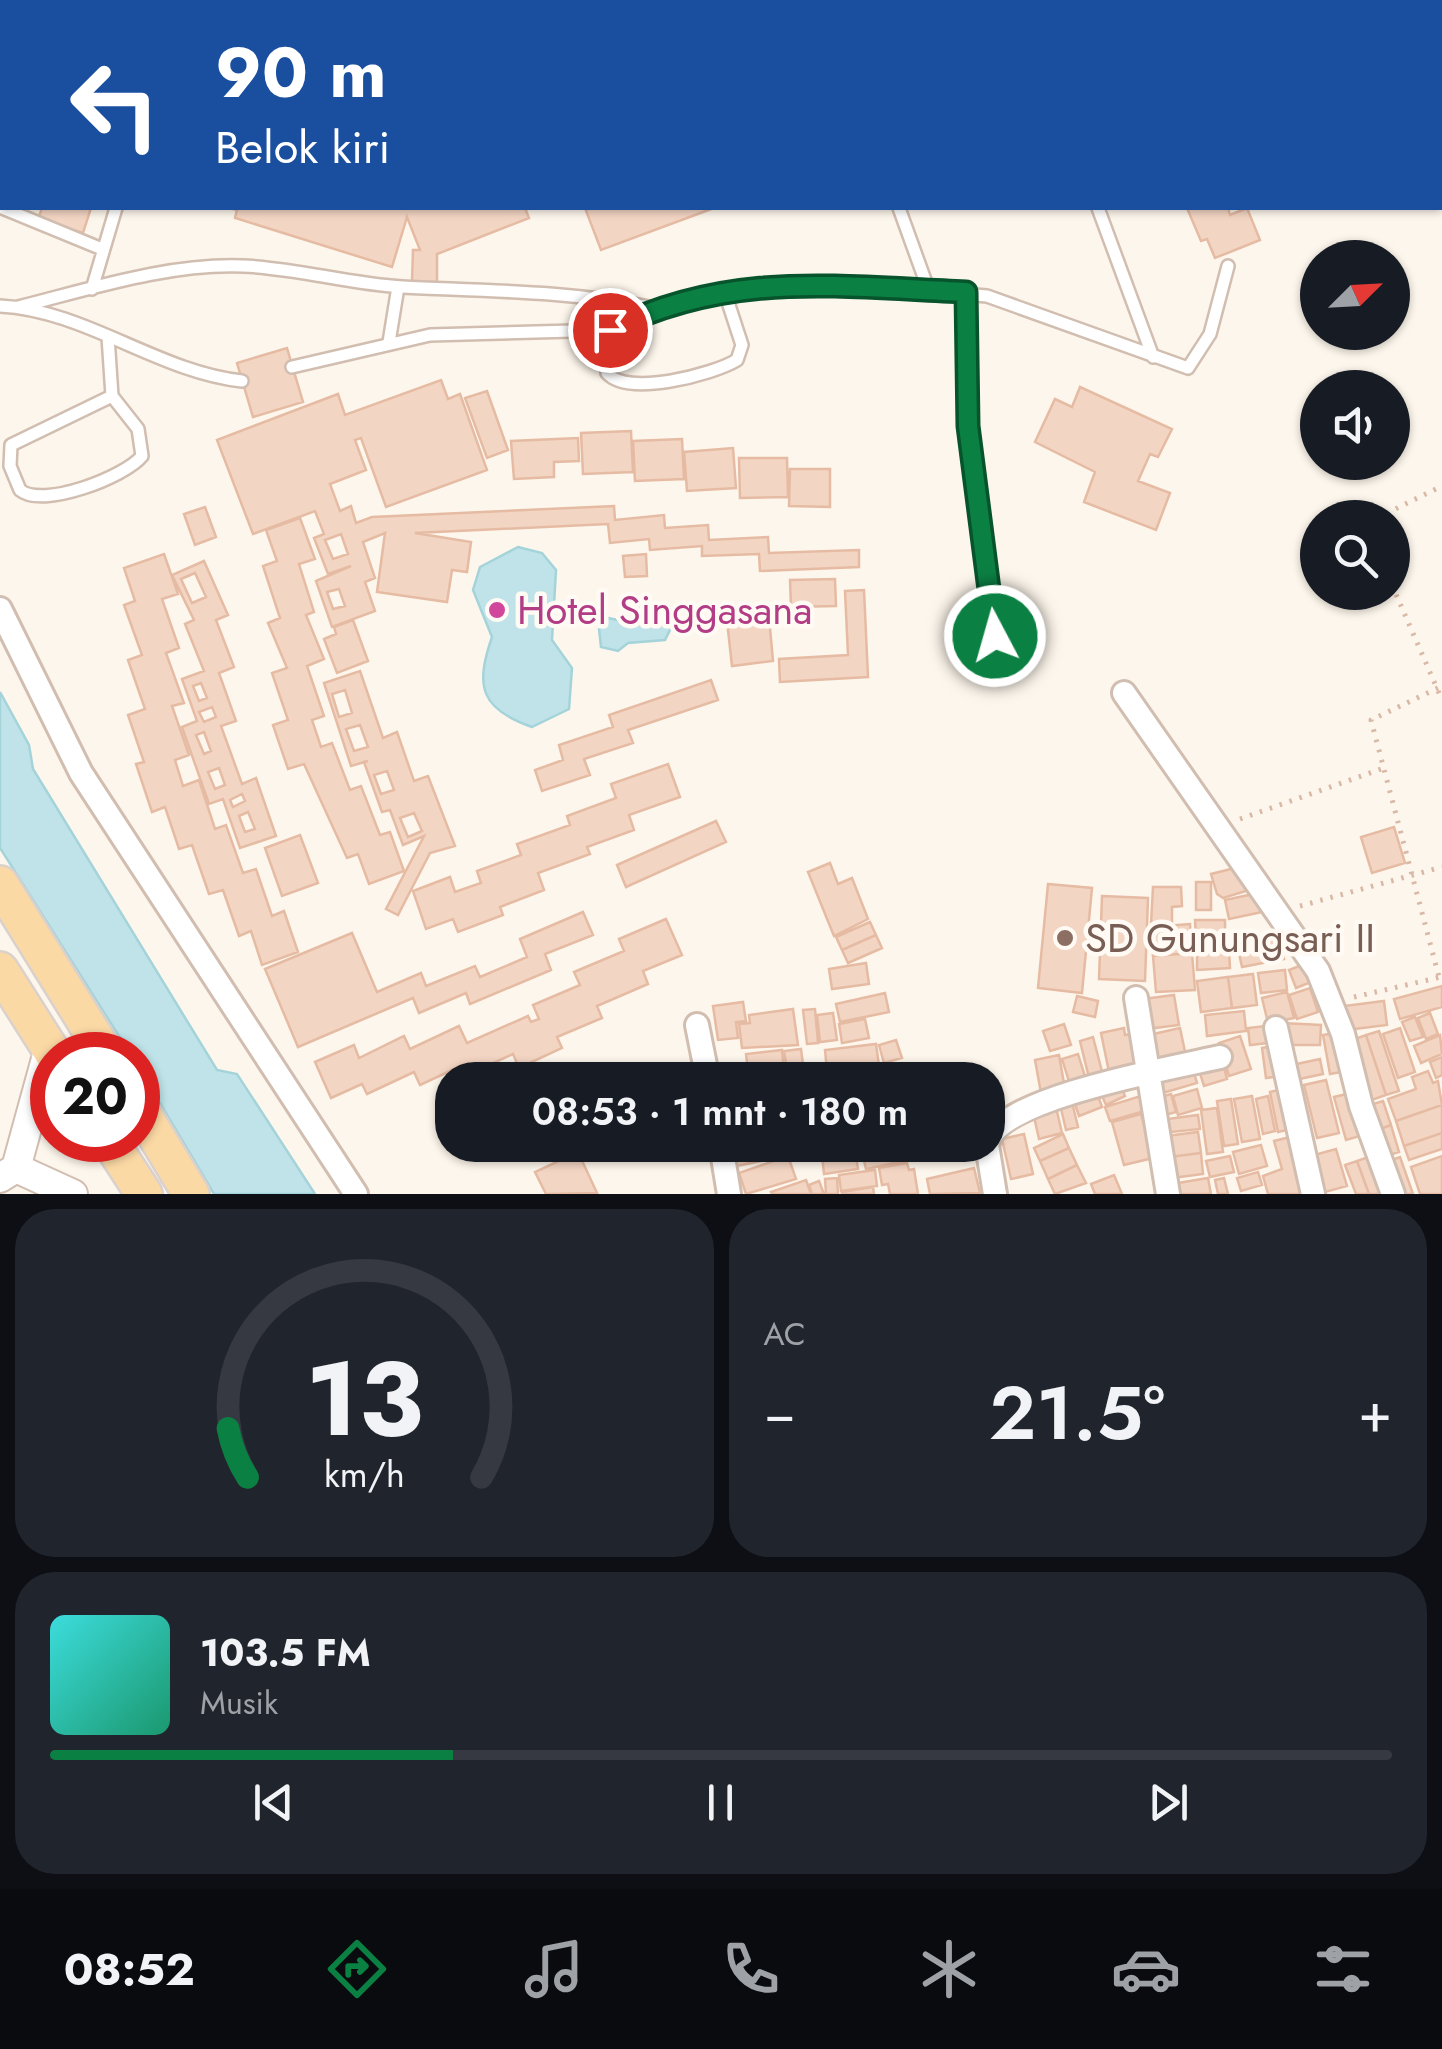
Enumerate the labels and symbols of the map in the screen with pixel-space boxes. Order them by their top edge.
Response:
north arrow [1300,240,1410,350]
pin [568,288,653,373]
place label: Hotel Singgasana [517,581,813,639]
position arrow [943,584,1047,688]
marker: Hotel Singgasana [486,599,508,621]
place label: SD Gunungsari II [1085,909,1375,967]
marker: SD Gunungsari II [1054,927,1076,949]
speed limit sign: 20 [30,1032,160,1162]

